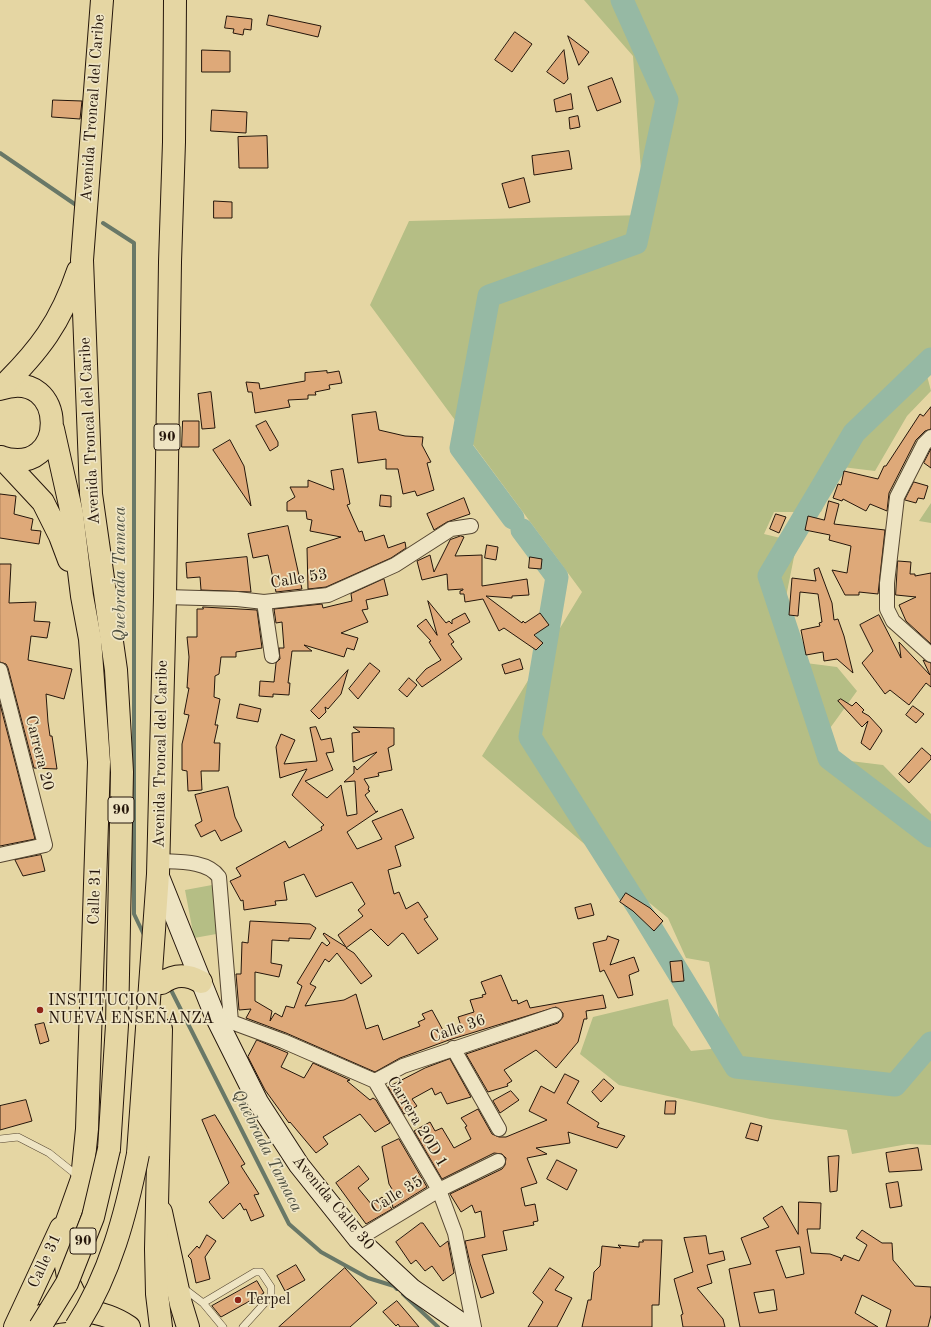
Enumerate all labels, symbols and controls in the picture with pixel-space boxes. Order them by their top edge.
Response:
street label: Avenida Troncal del Caribe [77,14,109,202]
street label: Avenida Troncal del Caribe [75,337,105,525]
road number: 90 [154,424,180,450]
water label: Quebrada Tamaca [111,506,131,642]
street label: Calle 53 [269,565,329,593]
street label: Avenida Troncal del Caribe [150,660,172,848]
street label: Carrera 20 [20,714,58,792]
road number: 90 [108,797,134,823]
street label: Calle 31 [84,867,106,925]
place label: INSTITUCION NUEVA ENSEÑANZA [48,991,214,1029]
marker: INSTITUCION NUEVA ENSEÑANZA [35,1005,45,1015]
street label: Calle 36 [428,1011,488,1047]
street label: Carrera 20D 1 [382,1073,452,1171]
water label: Quebrada Tamaca [227,1086,307,1216]
street label: Avenida Calle 30 [288,1152,378,1254]
street label: Calle 35 [367,1172,427,1218]
road number: 90 [70,1228,96,1254]
street label: Calle 31 [24,1231,66,1291]
place label: Terpel [246,1290,290,1310]
marker: Terpel [233,1295,243,1305]

